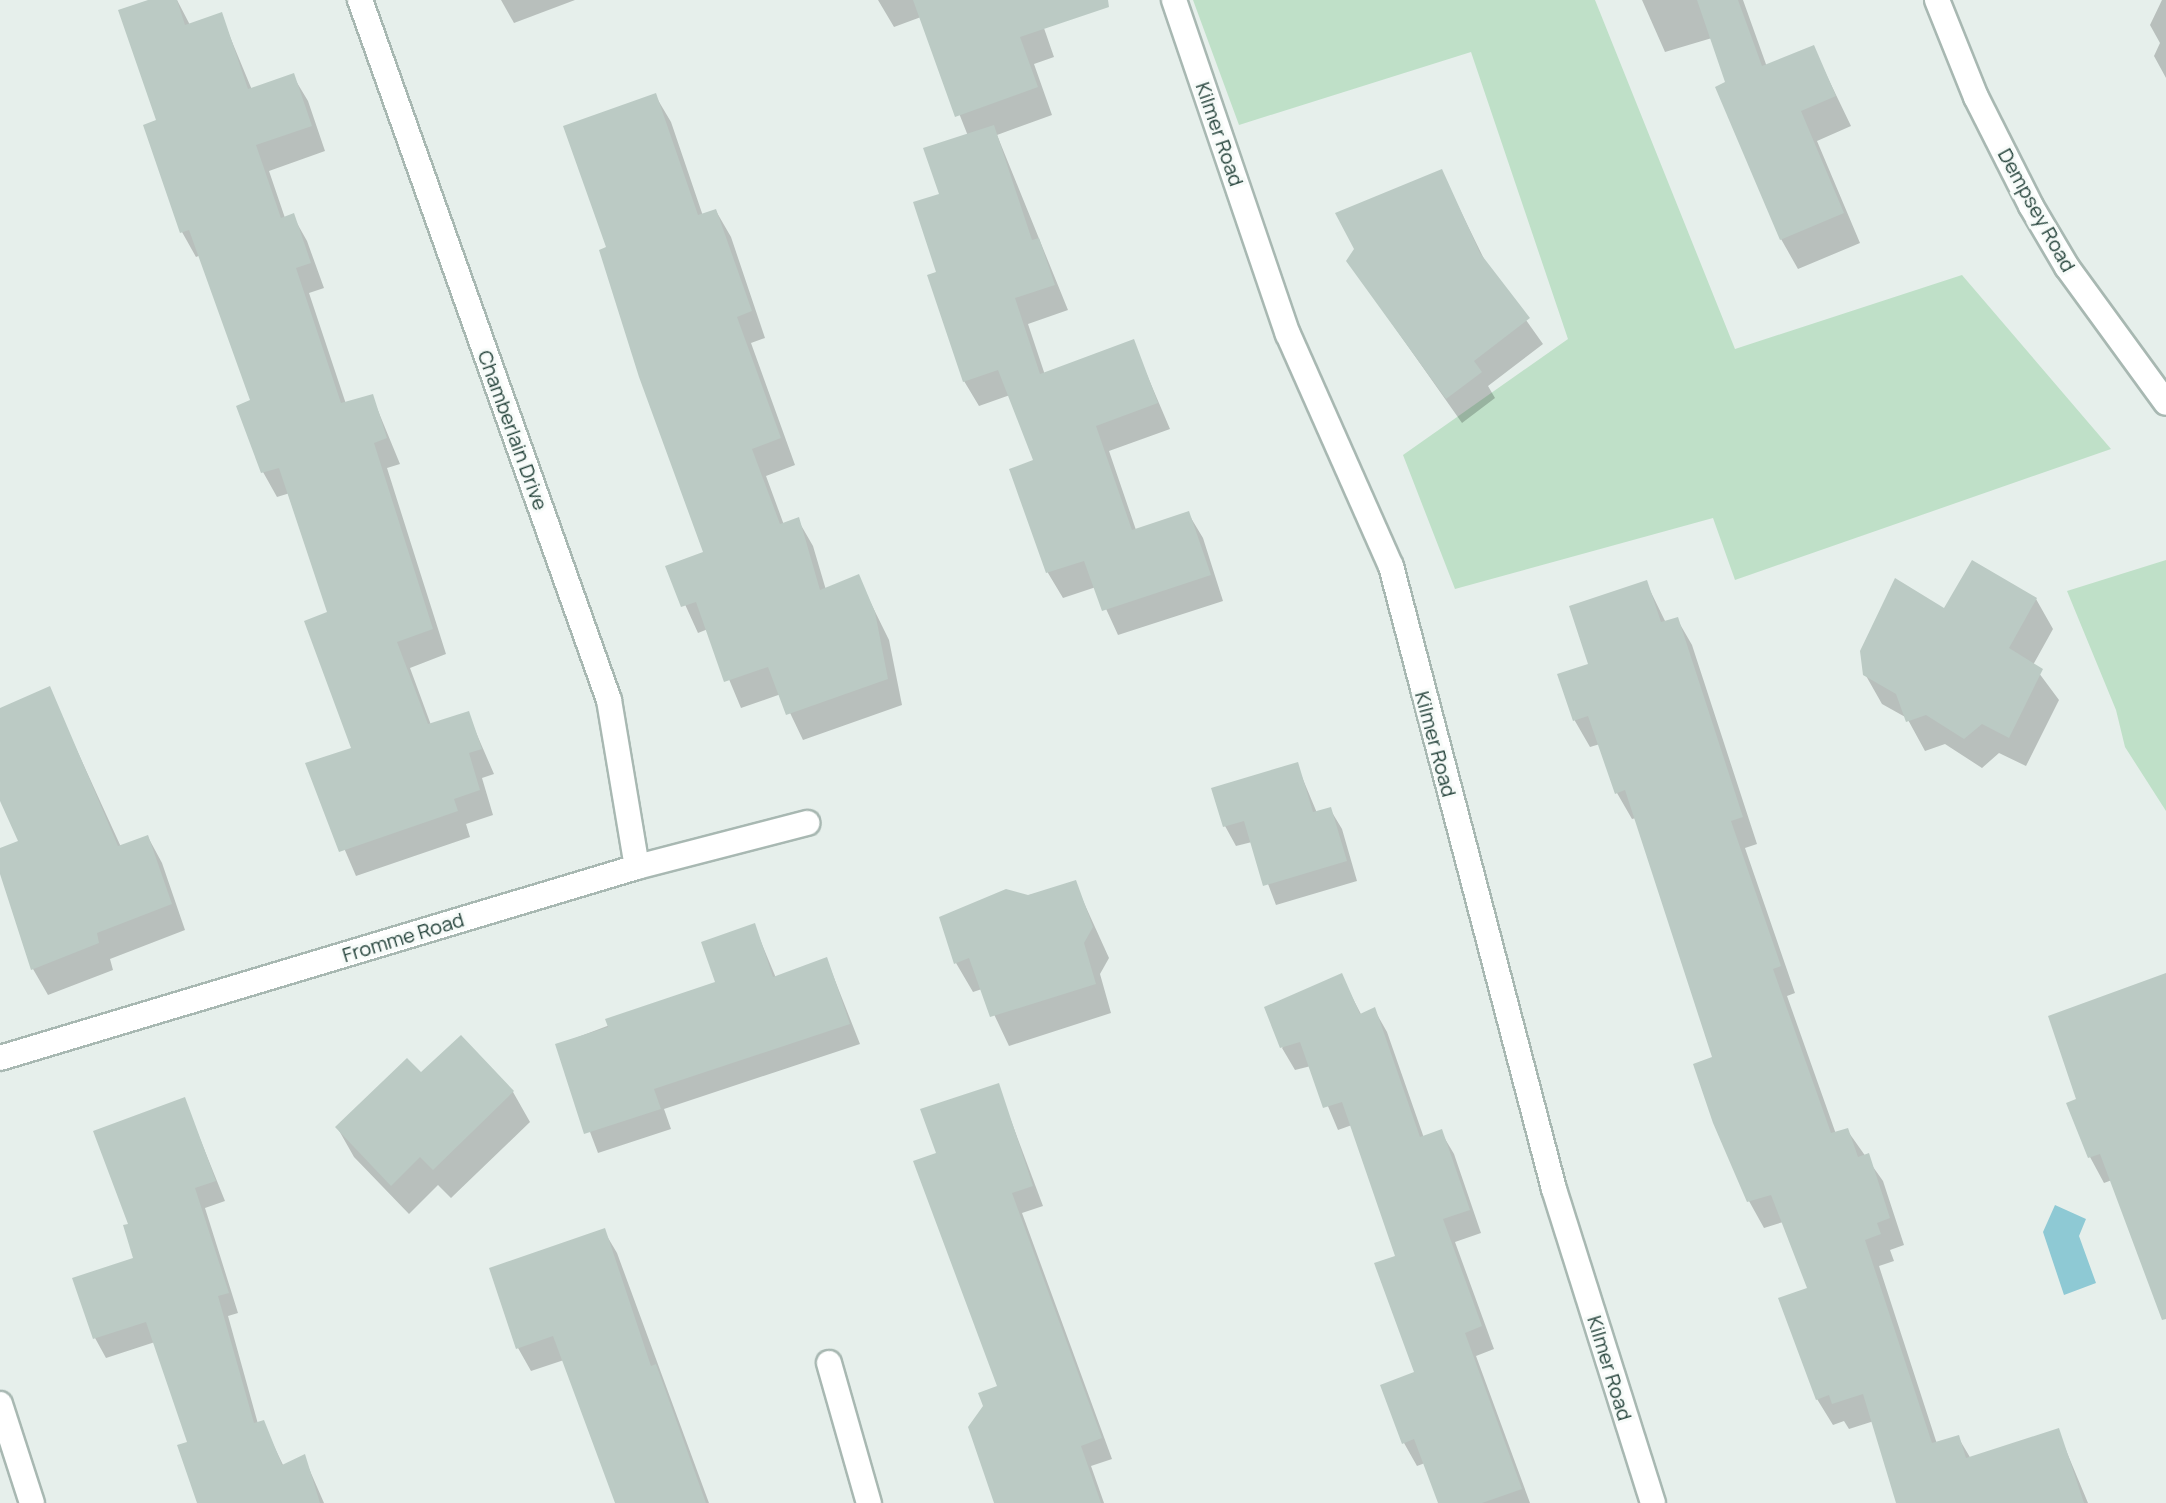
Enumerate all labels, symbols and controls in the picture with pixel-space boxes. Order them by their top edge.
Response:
street label: Kilmer Road [1191,79,1249,189]
street label: Dempsey Road [1993,144,2081,276]
street label: Chamberlain Drive [473,347,553,513]
street label: Kilmer Road [1410,689,1462,799]
street label: Fromme Road [339,907,467,967]
street label: Kilmer Road [1583,1313,1637,1423]

